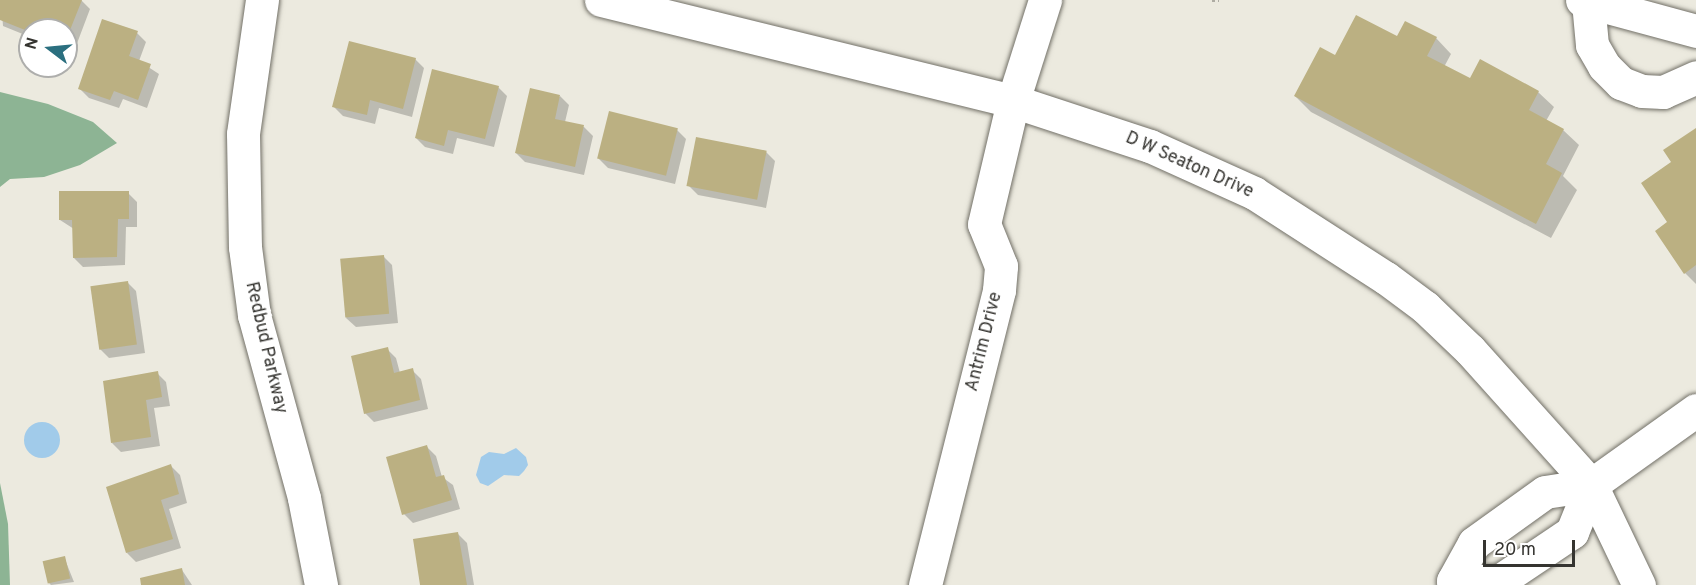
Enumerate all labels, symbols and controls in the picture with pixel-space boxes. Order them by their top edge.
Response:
north arrow [18,18,78,78]
text: N [21,35,44,52]
street label: D W Seaton Drive [1121,128,1257,204]
street label: Redbud Parkway [239,280,291,416]
street label: Antrim Drive [962,290,1008,394]
scale bar [1486,528,1578,566]
text: 20 m [1494,539,1536,562]

